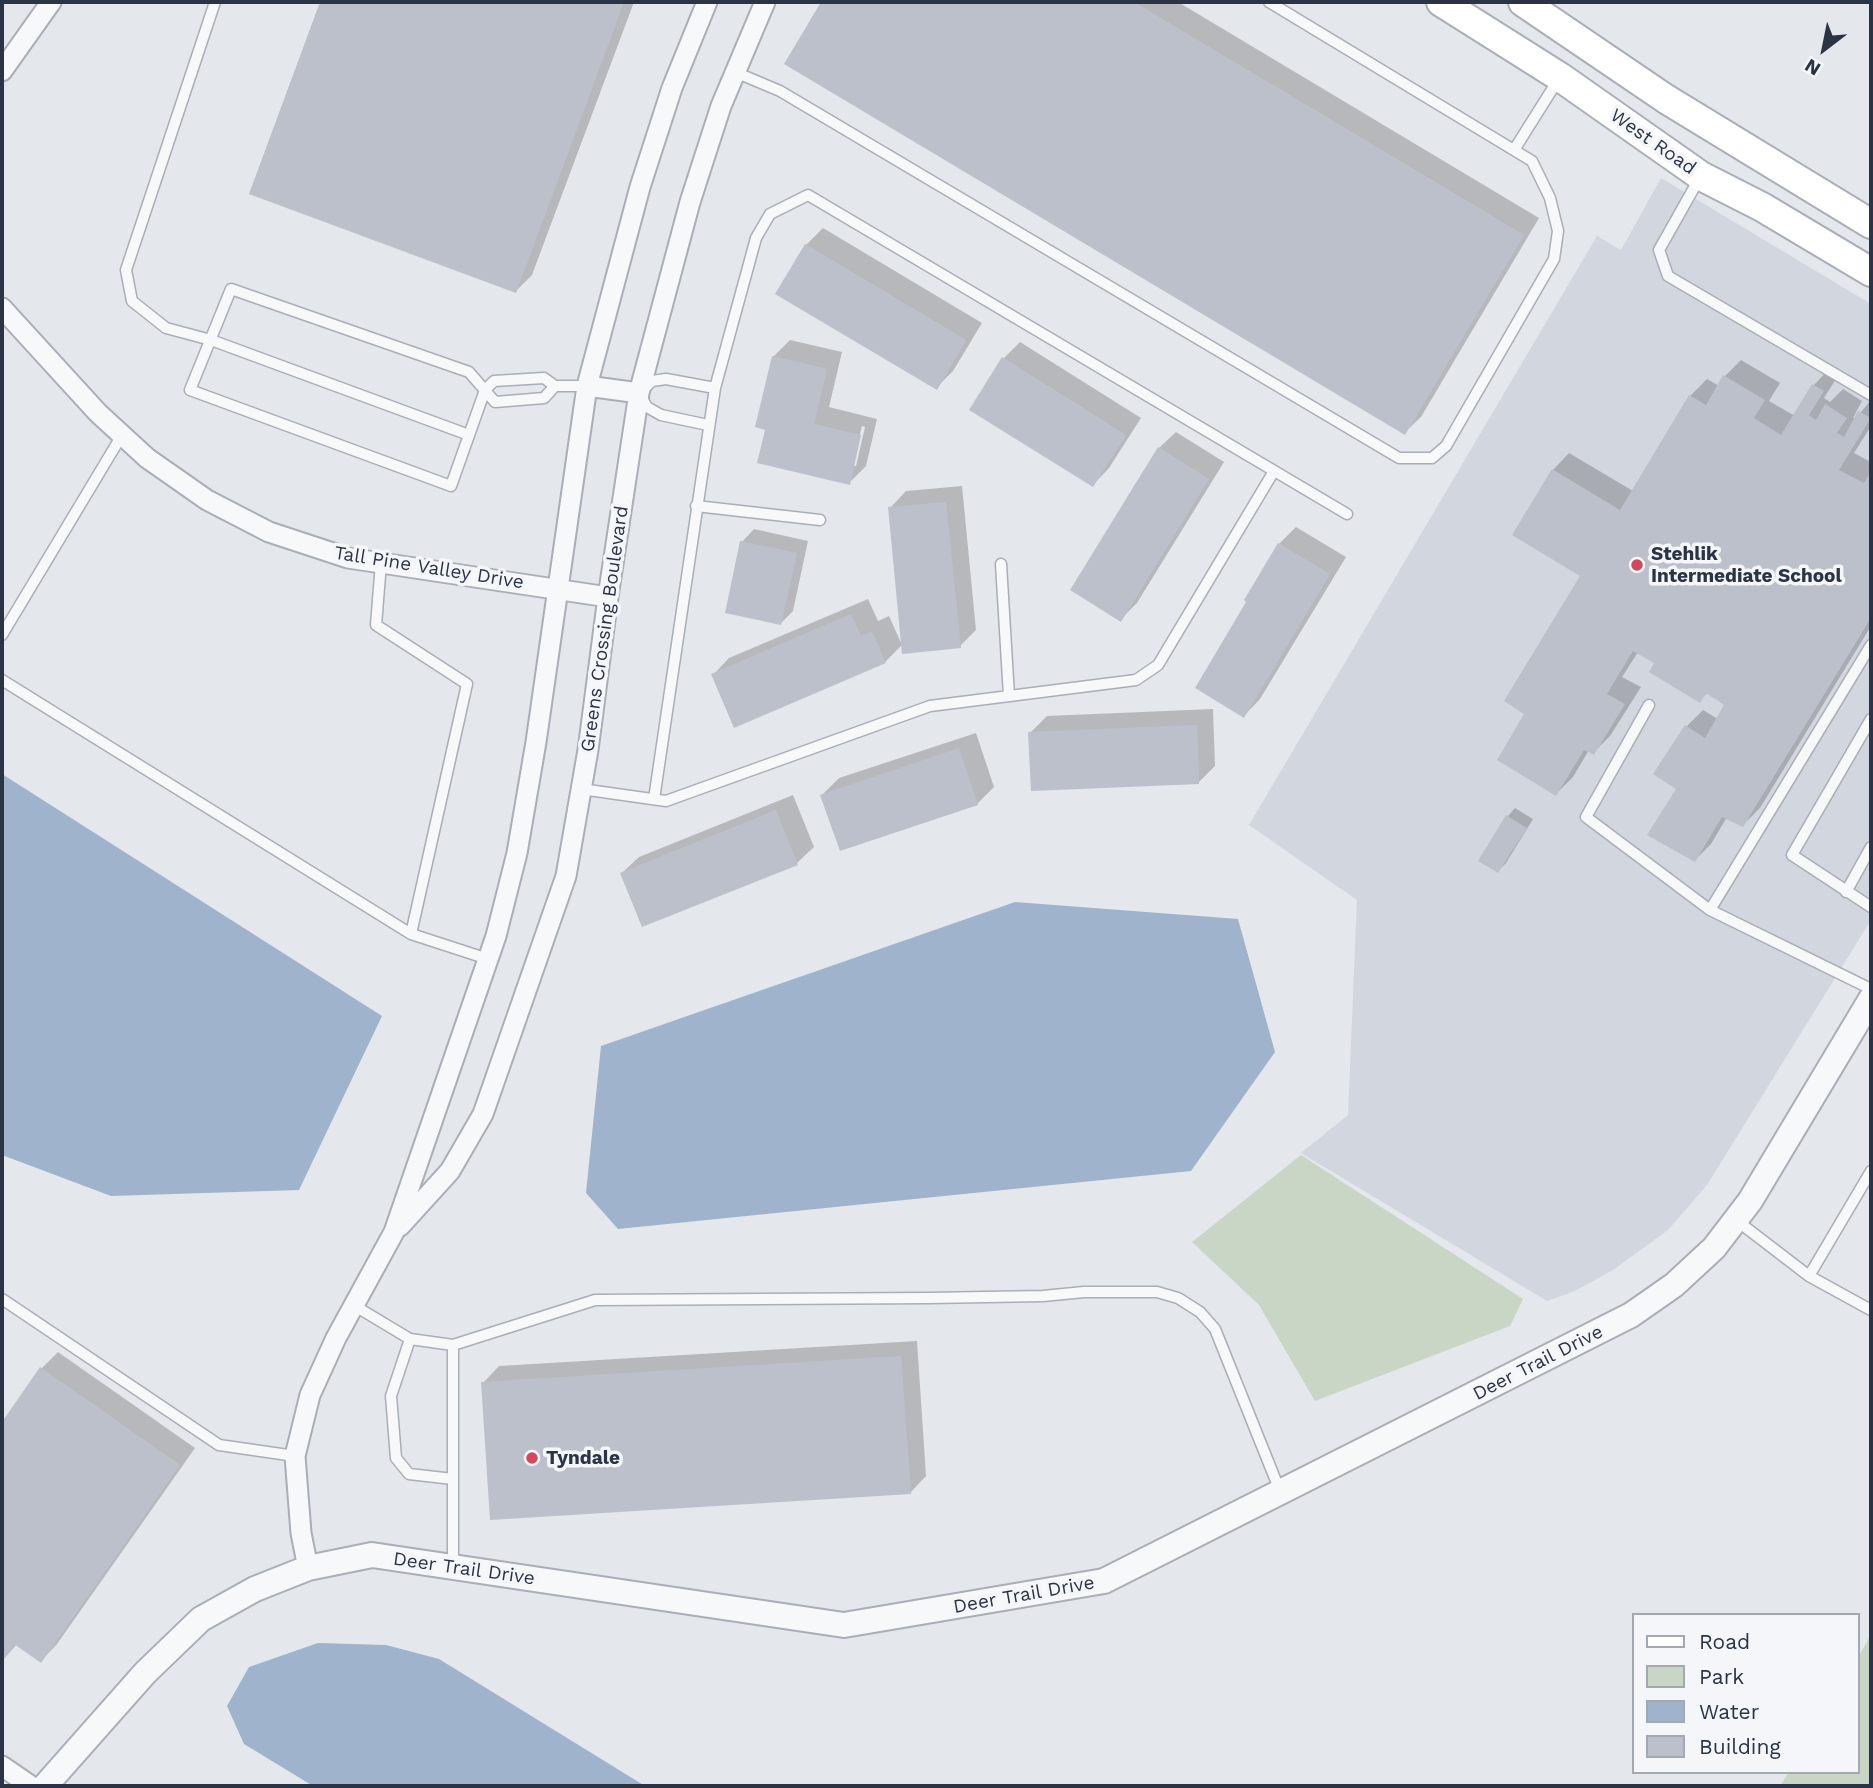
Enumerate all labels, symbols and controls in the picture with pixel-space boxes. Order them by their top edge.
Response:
north arrow [1789,14,1859,84]
text: N [1801,54,1825,81]
street label: West Road [1606,104,1700,180]
street label: Greens Crossing Boulevard [576,504,634,754]
street label: Tall Pine Valley Drive [332,542,526,594]
place label: Stehlik Intermediate School [1651,543,1842,587]
marker: Stehlik Intermediate School [1629,557,1645,573]
street label: Deer Trail Drive [1469,1320,1607,1406]
place label: Tyndale [546,1447,620,1469]
marker: Tyndale [524,1450,540,1466]
street label: Deer Trail Drive [392,1548,536,1590]
street label: Deer Trail Drive [952,1571,1096,1619]
legend [1632,1613,1859,1774]
text: Road [1699,1629,1750,1654]
text: Park [1699,1664,1744,1689]
text: Water [1699,1699,1759,1724]
text: Building [1699,1734,1781,1759]

